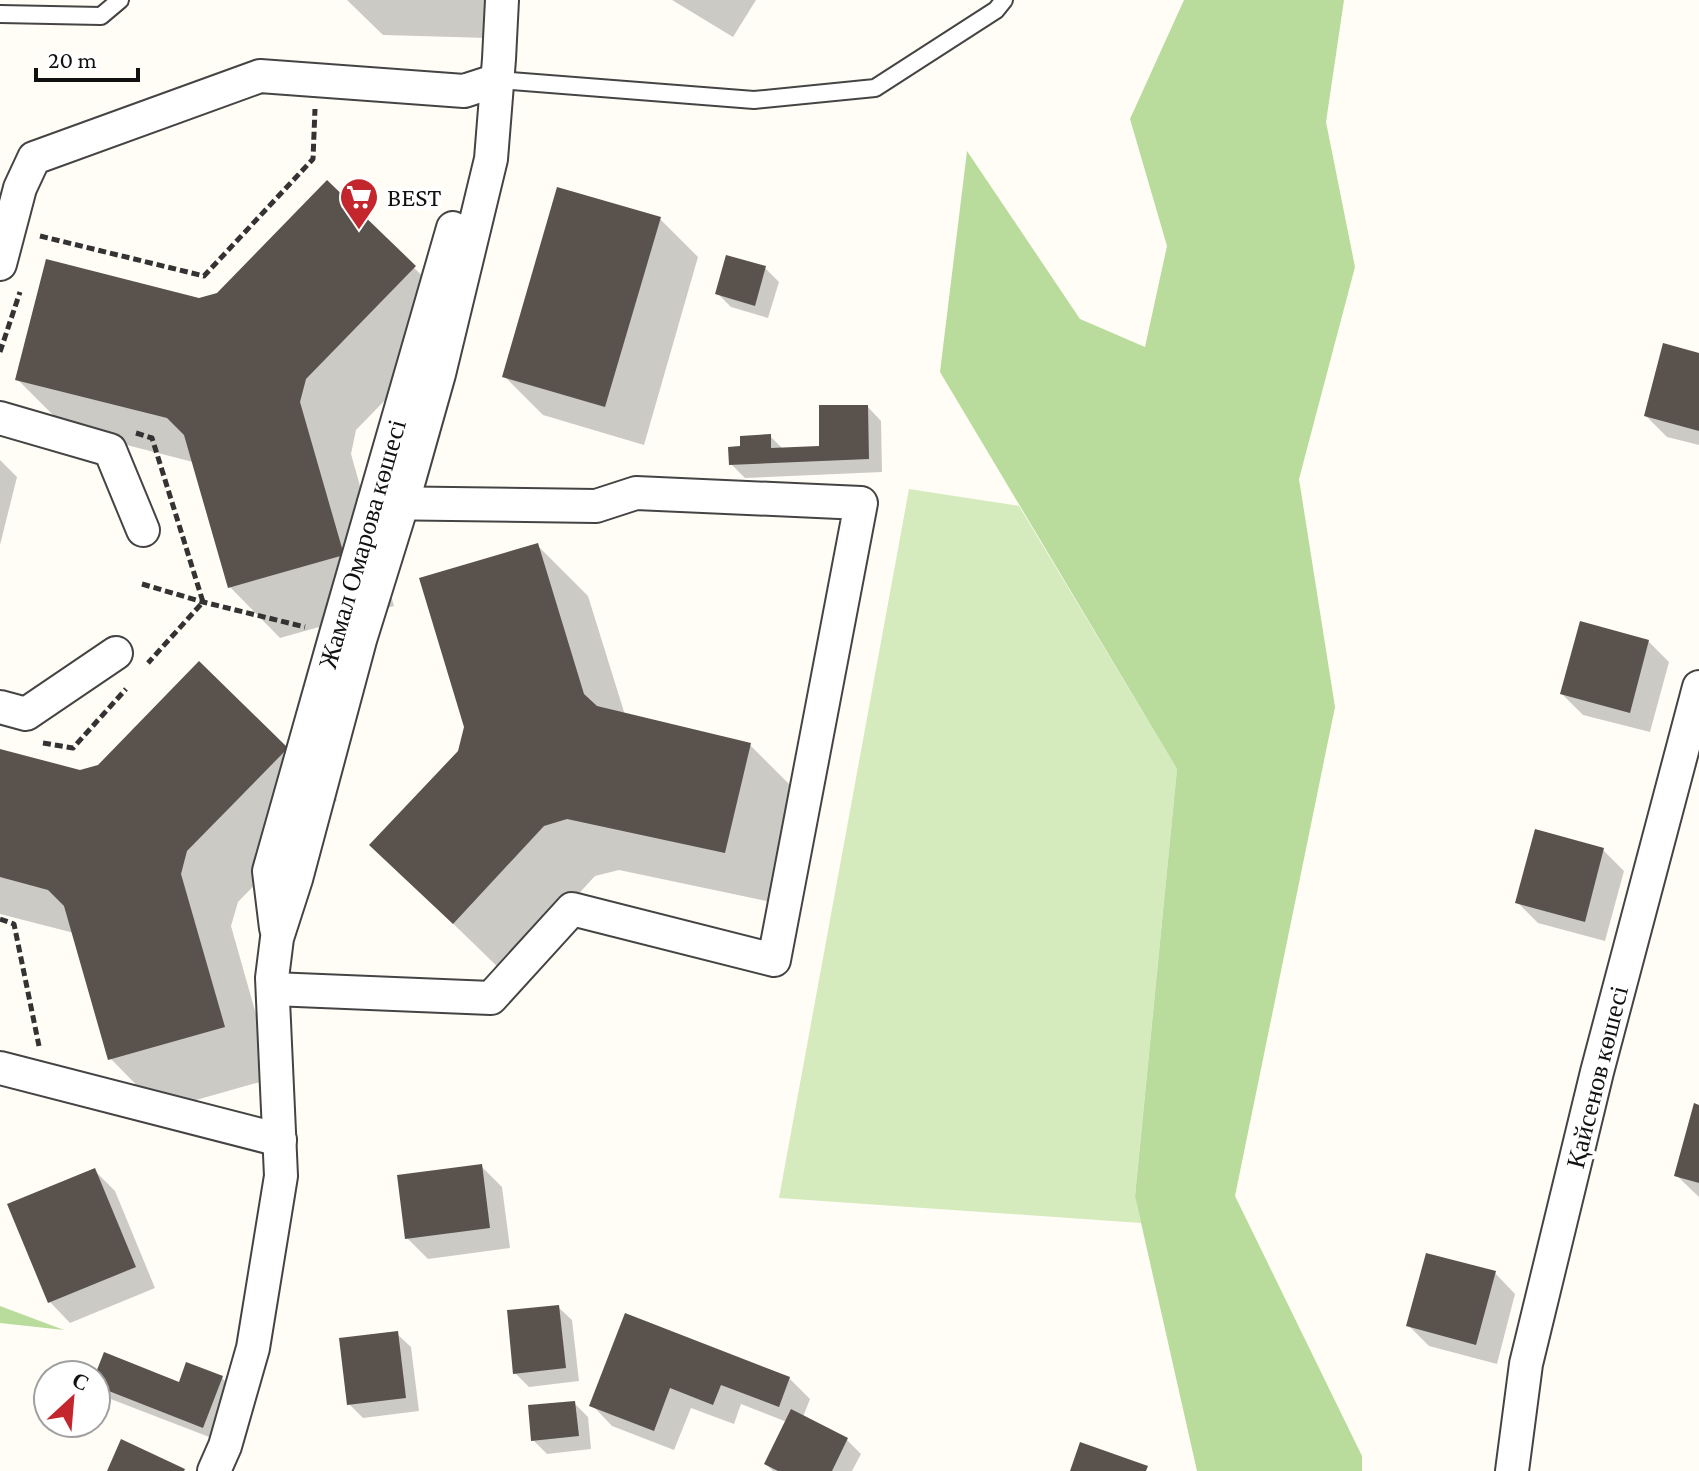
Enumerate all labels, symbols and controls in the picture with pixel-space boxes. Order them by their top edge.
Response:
scale bar [36,32,138,82]
text: 20 m [48,46,97,73]
supermarket icon: BEST [338,176,380,231]
place label: BEST [387,183,442,212]
street label: Жамал Омарова көшесі [313,416,412,672]
street label: Қайсенов көшесі [1561,983,1634,1171]
north arrow [32,1359,112,1439]
text: С [68,1367,93,1396]

